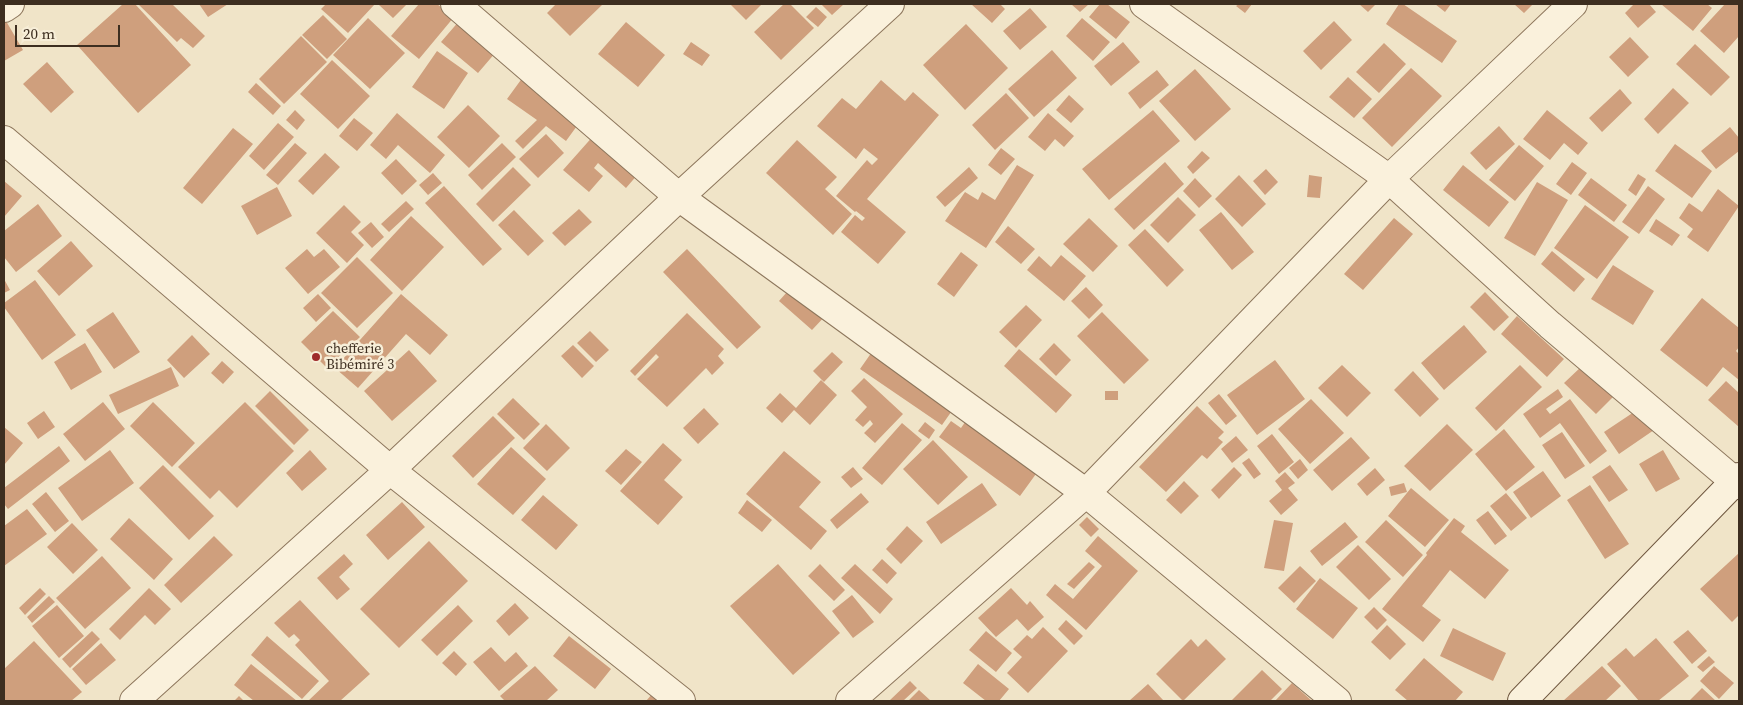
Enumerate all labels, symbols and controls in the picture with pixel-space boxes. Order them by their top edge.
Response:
scale bar [18,15,122,47]
text: 20 m [23,23,55,44]
place label: chefferie Bibémiré 3 [326,341,394,374]
marker: chefferie Bibémiré 3 [310,351,322,363]

